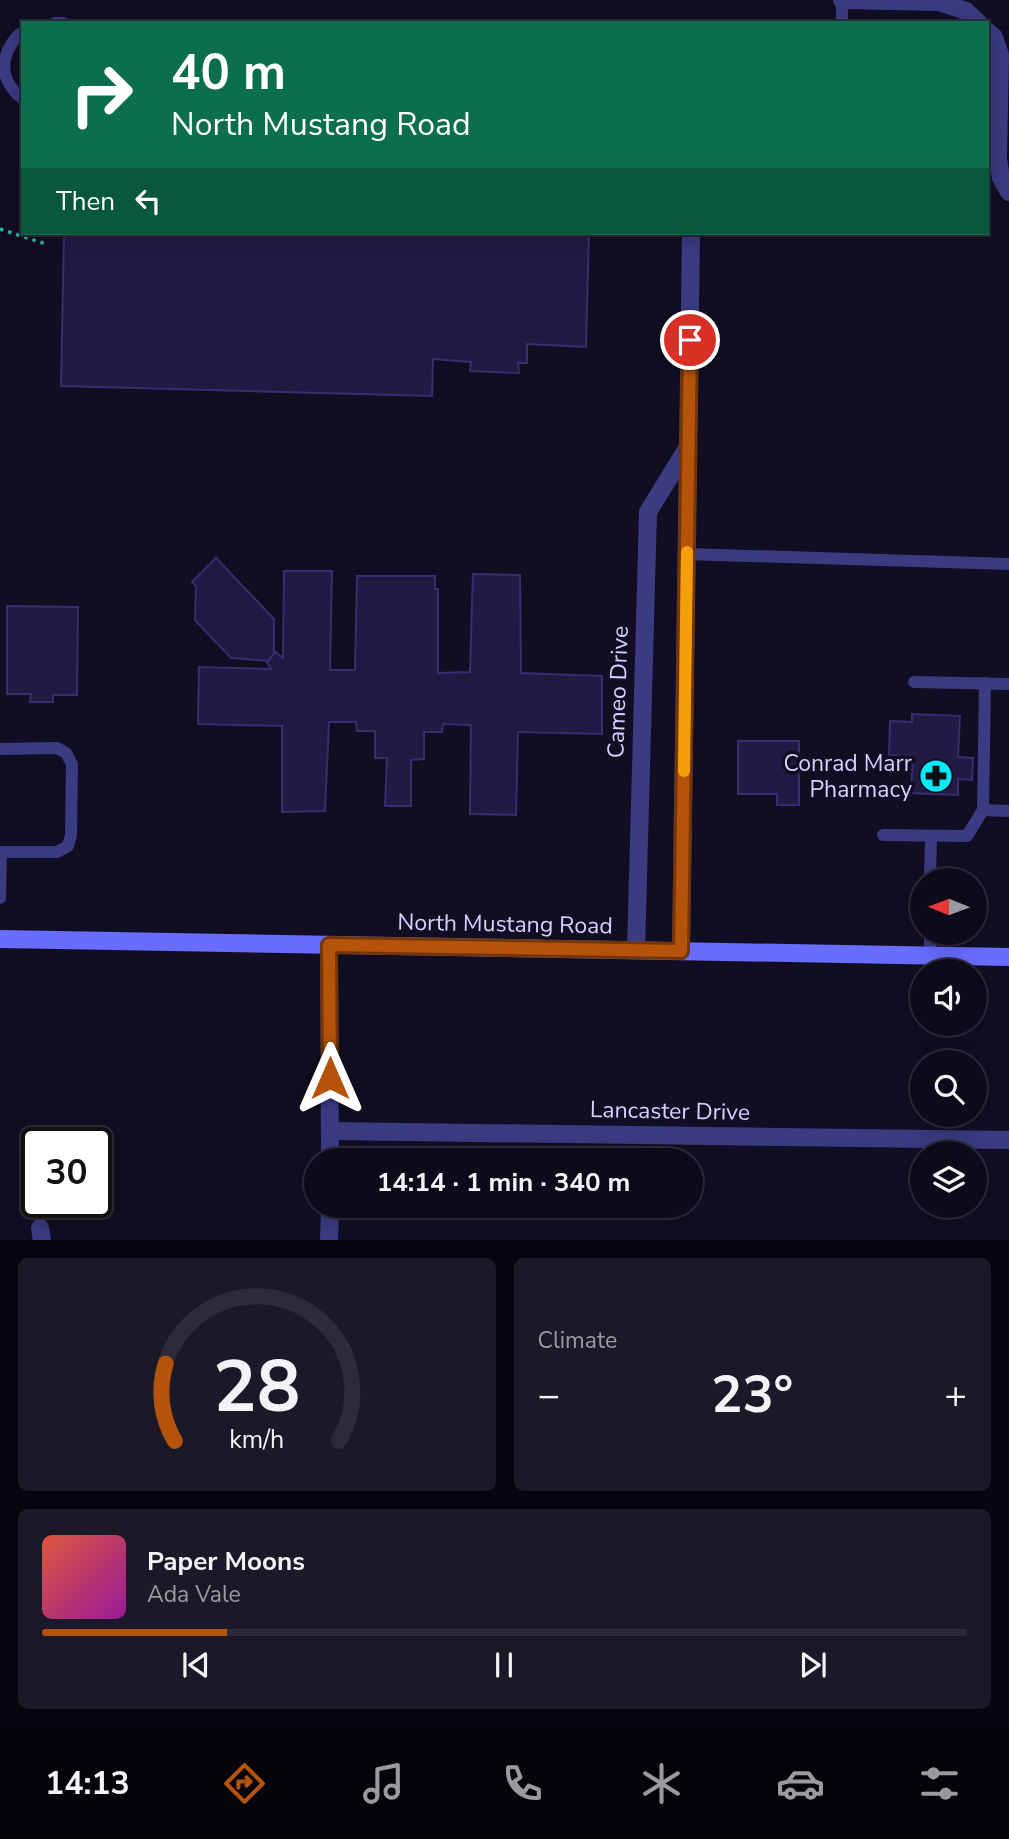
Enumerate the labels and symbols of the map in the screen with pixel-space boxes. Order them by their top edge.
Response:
pin [660,310,720,370]
street label: Cameo Drive [600,625,636,759]
place label: Conrad Marr Pharmacy [784,748,913,805]
pharmacy icon: Conrad Marr Pharmacy [917,757,955,795]
north arrow [910,868,987,945]
street label: North Mustang Road [397,907,613,941]
position arrow [293,1041,367,1115]
street label: Lancaster Drive [590,1094,750,1128]
speed limit sign: 30 [21,1127,112,1218]

